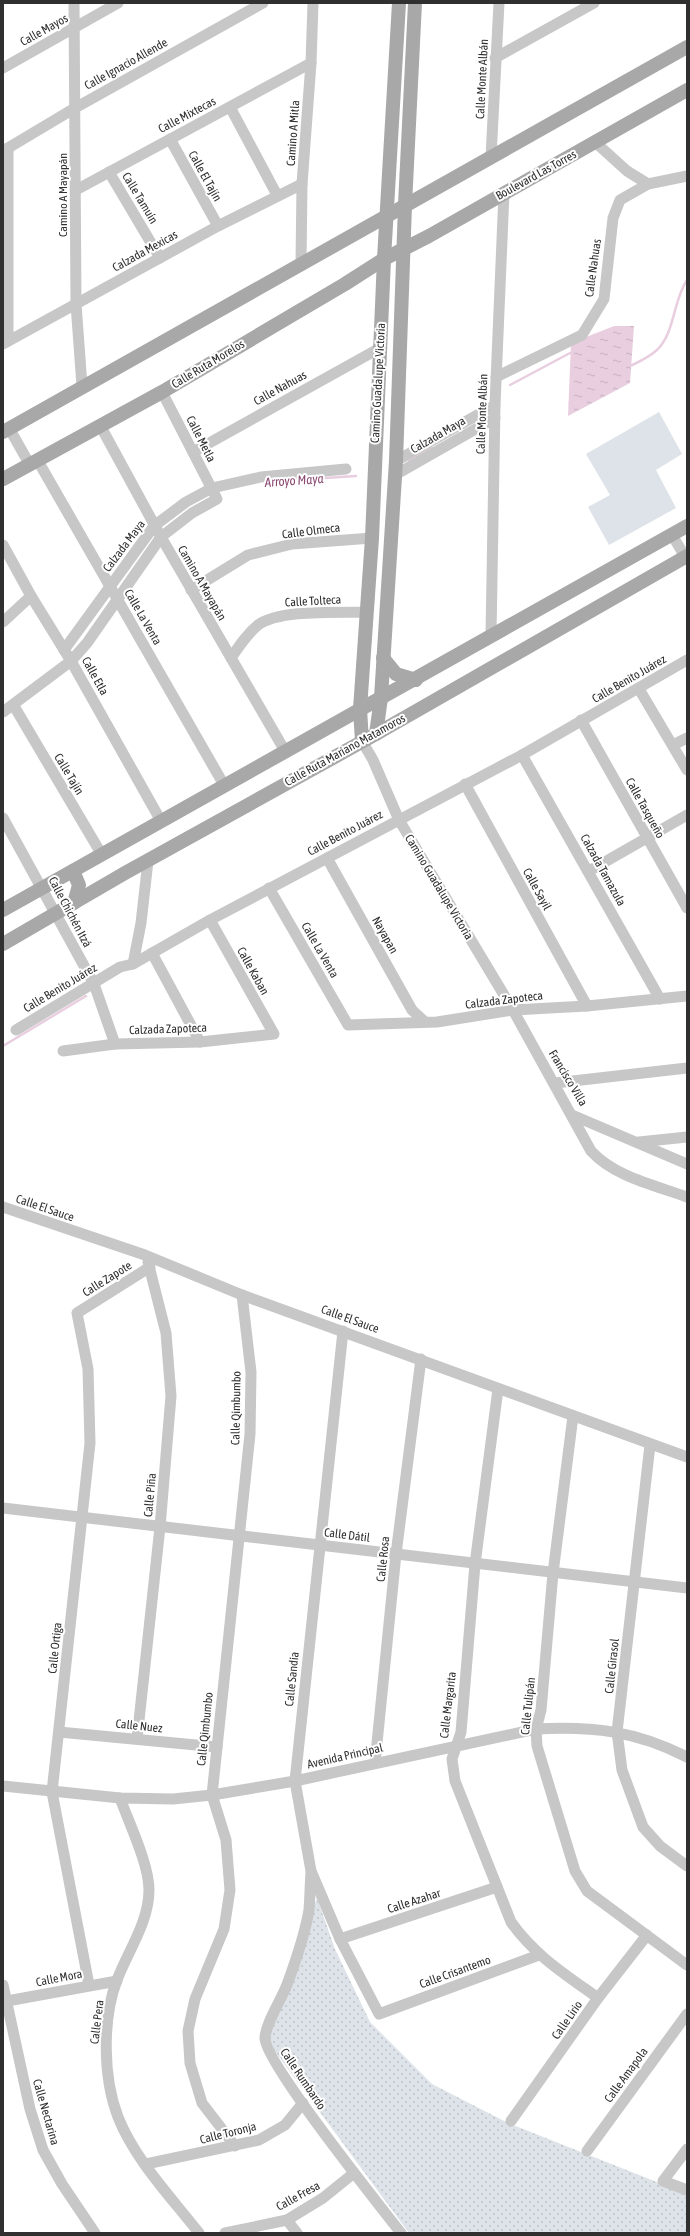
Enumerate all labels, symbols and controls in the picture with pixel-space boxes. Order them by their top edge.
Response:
street label: Calle Mayos [18,11,70,49]
street label: Calle Ignacio Allende [82,35,170,93]
street label: Calle Monte Albán [473,38,491,120]
street label: Calle Mixtecas [156,94,218,136]
street label: Camino A Mitla [284,100,302,166]
street label: Boulevard Las Torres [493,147,579,203]
street label: Calle El Tajín [185,148,225,204]
street label: Camino A Mayapán [56,153,70,237]
street label: Calle Tamuín [119,170,161,226]
street label: Calzada Mexicas [110,227,180,275]
street label: Calle Nahuas [582,238,604,298]
street label: Camino Guadalupe Victoria [368,323,388,443]
street label: Calle Ruta Morelos [169,337,247,391]
street label: Calle Nahuas [251,368,309,408]
street label: Calle Monte Albán [474,374,490,454]
street label: Calle Metla [183,414,219,464]
street label: Calzada Maya [408,414,468,456]
water label: Arroyo Maya [263,471,324,490]
street label: Calzada Maya [100,517,148,575]
street label: Calle Olmeca [281,520,341,542]
street label: Camino A Mayapán [175,543,229,623]
street label: Calle La Venta [121,587,165,647]
street label: Calle Tolteca [284,593,342,609]
street label: Calle Benito Juárez [589,652,669,706]
street label: Calle Etla [79,654,111,698]
street label: Calle Ruta Mariano Matamoros [282,711,408,789]
street label: Calle Tajín [51,751,87,797]
street label: Calle Tasqueño [623,775,668,841]
street label: Calle Benito Juárez [305,807,386,859]
street label: Camino Guadalupe Victoria [402,832,476,942]
street label: Calzada Tamazula [577,832,629,908]
street label: Calle Sayil [520,866,555,913]
street label: Calle Chichén Itzá [46,874,94,950]
street label: Nayapan [369,914,401,956]
street label: Calle La Venta [298,920,342,980]
street label: Calle Kaban [234,945,272,997]
street label: Calle Benito Juárez [21,960,100,1015]
street label: Calzada Zapoteca [464,988,544,1012]
street label: Calzada Zapoteca [129,1021,207,1037]
street label: Francisco Villa [546,1047,590,1109]
street label: Calle El Sauce [14,1192,76,1224]
street label: Calle Zapote [80,1258,134,1300]
street label: Calle El Sauce [319,1302,381,1336]
street label: Calle Qimbumbo [228,1370,244,1445]
street label: Calle Piña [141,1472,159,1518]
street label: Calle Dátil [323,1525,371,1545]
street label: Calle Rosa [374,1536,392,1582]
street label: Calle Ortiga [45,1622,65,1674]
street label: Calle Girasol [602,1637,622,1694]
street label: Calle Sandía [282,1651,302,1707]
street label: Calle Margarita [437,1671,459,1739]
street label: Calle Tulipán [518,1677,538,1735]
street label: Calle Qimbumbo [194,1691,216,1767]
street label: Calle Nuez [115,1717,164,1735]
street label: Avenida Principal [306,1740,385,1772]
street label: Calle Azahar [386,1886,443,1916]
street label: Calle Crisantemo [417,1953,493,1991]
street label: Calle Mora [35,1967,83,1989]
street label: Calle Lirio [549,1998,585,2042]
street label: Calle Pera [87,1999,107,2045]
street label: Calle Amapola [601,2045,651,2105]
street label: Calle Rumbardo [277,2046,329,2113]
street label: Calle Nectarina [30,2077,62,2147]
street label: Calle Toronja [198,2119,258,2147]
street label: Calle Fresa [274,2178,322,2214]

